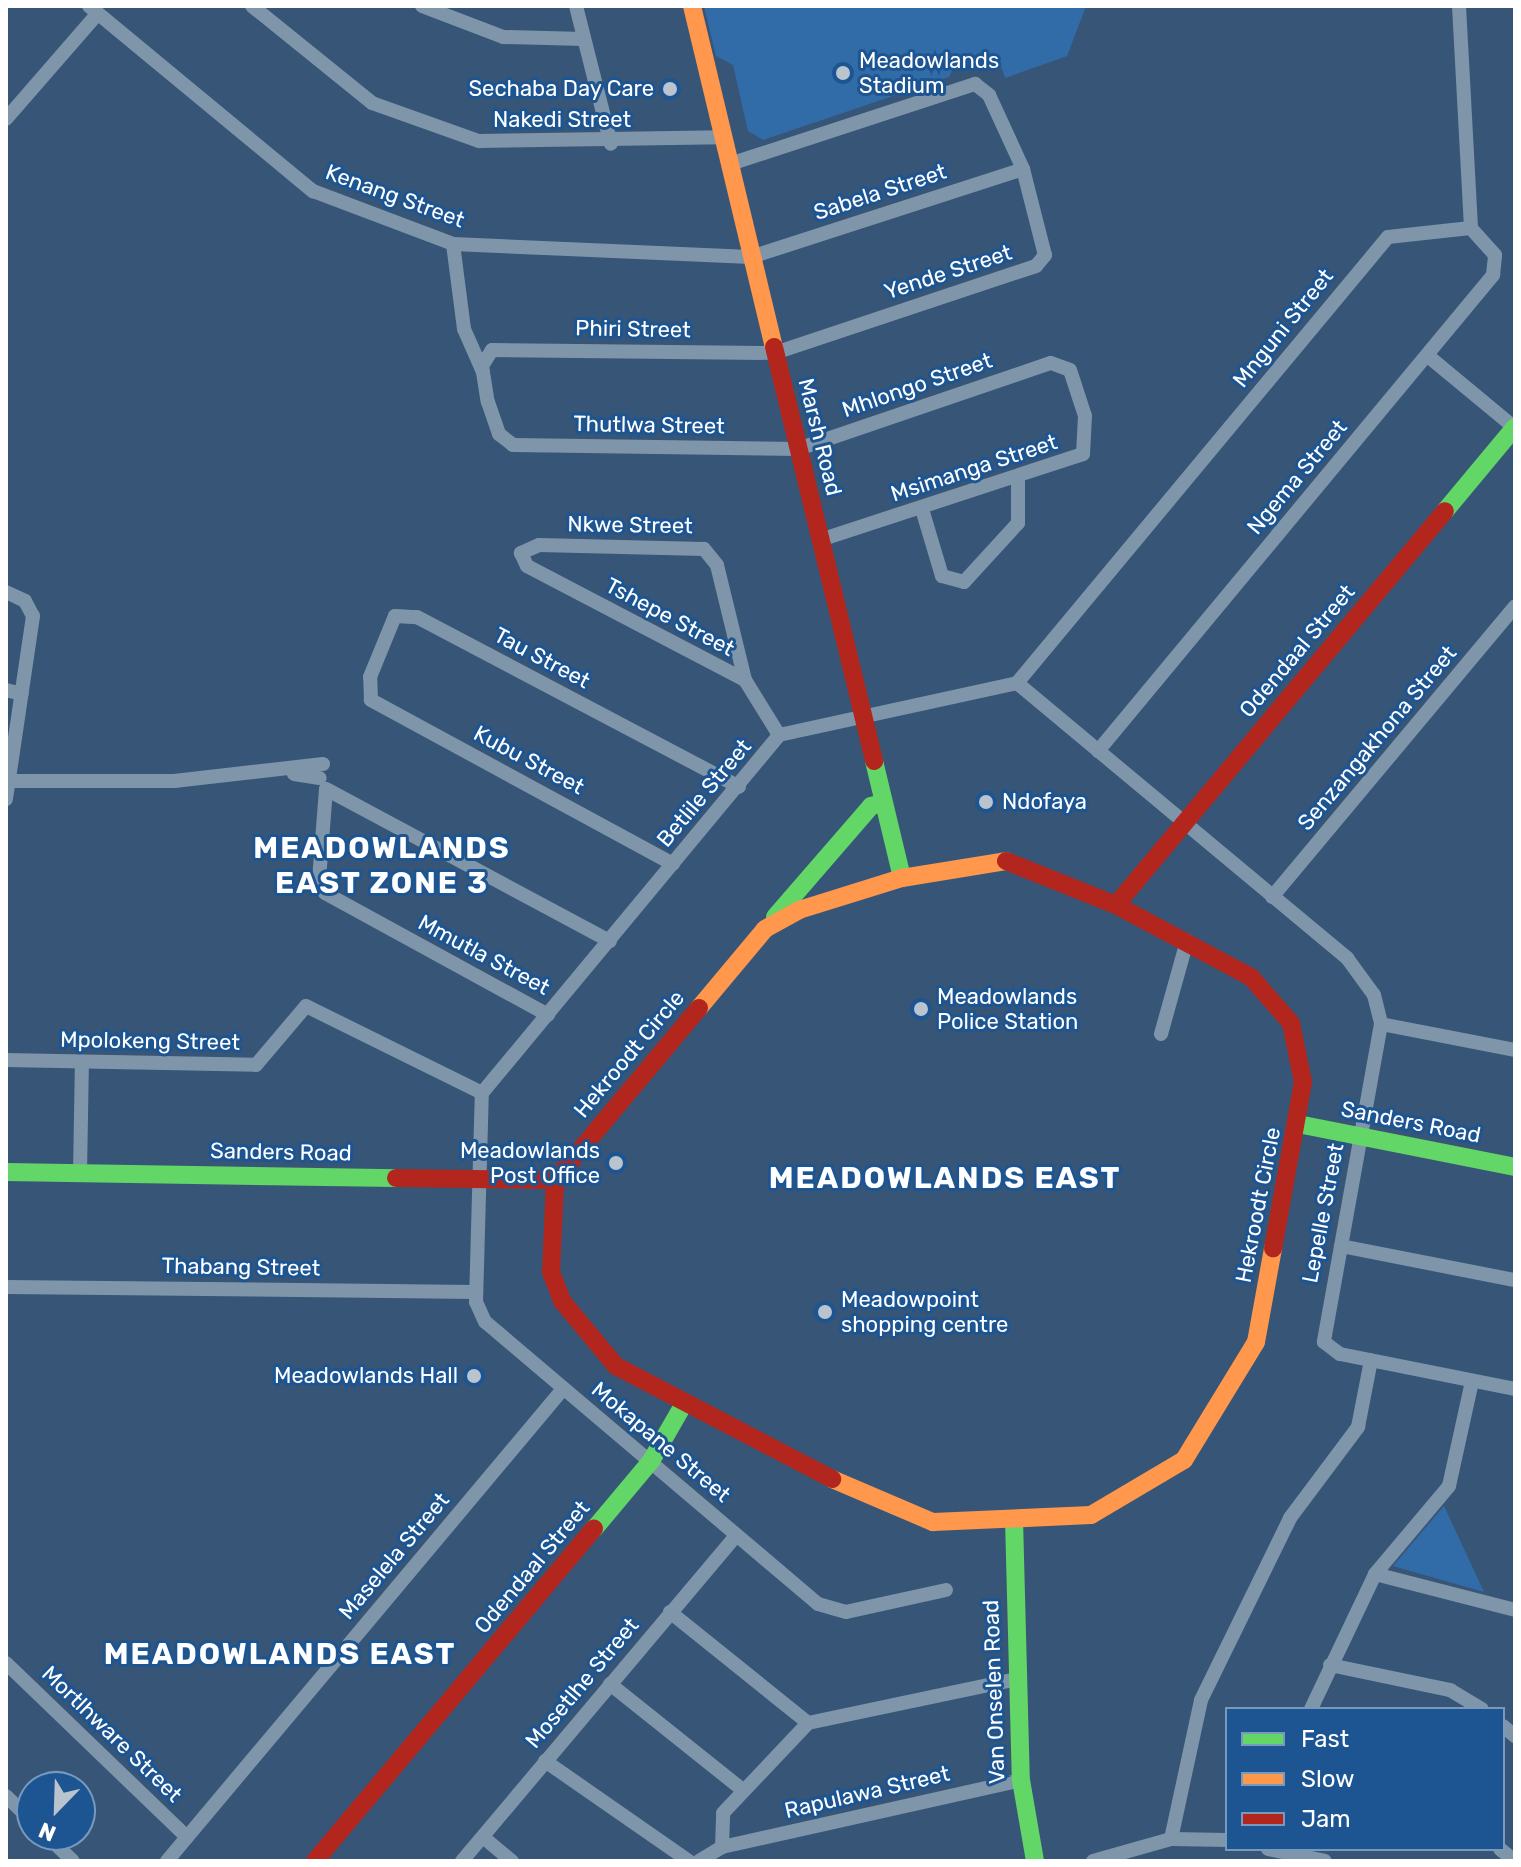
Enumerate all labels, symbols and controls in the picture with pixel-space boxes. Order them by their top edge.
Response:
place label: Meadowlands Stadium [859,47,999,98]
marker: Meadowlands Stadium [834,64,852,82]
place label: Sechaba Day Care [468,76,654,102]
marker: Sechaba Day Care [661,80,679,98]
street label: Nakedi Street [493,107,631,133]
street label: Sabela Street [810,158,950,226]
street label: Kenang Street [322,159,468,233]
street label: Yende Street [881,239,1015,305]
street label: Mnguni Street [1227,263,1339,393]
street label: Phiri Street [575,315,691,343]
street label: Mhlongo Street [839,347,995,423]
street label: Marsh Road [793,376,847,498]
street label: Thutlwa Street [573,410,725,440]
street label: Ngema Street [1241,414,1353,540]
street label: Msimanga Street [888,429,1060,507]
street label: Nkwe Street [567,511,693,539]
street label: Tshepe Street [601,572,739,662]
street label: Odendaal Street [1234,579,1360,723]
street label: Tau Street [489,622,595,694]
street label: Senzangakhona Street [1292,640,1462,836]
street label: Kubu Street [469,720,589,800]
street label: Betlile Street [651,734,757,852]
place label: Ndofaya [1002,789,1087,815]
marker: Ndofaya [977,793,995,811]
district label: MEADOWLANDS EAST ZONE 3 [253,830,511,900]
street label: Mmutla Street [414,909,554,1001]
place label: Meadowlands Police Station [937,983,1078,1034]
street label: Hekroodt Circle [568,985,690,1123]
marker: Meadowlands Police Station [912,1000,930,1018]
street label: Mpolokeng Street [60,1026,240,1056]
street label: Sanders Road [1339,1096,1483,1148]
street label: Hekroodt Circle [1230,1125,1286,1285]
place label: Meadowlands Post Office [460,1137,600,1188]
street label: Sanders Road [210,1138,352,1166]
street label: Lepelle Street [1297,1141,1349,1285]
marker: Meadowlands Post Office [607,1154,625,1172]
district label: MEADOWLANDS EAST [769,1160,1121,1196]
street label: Thabang Street [162,1252,320,1282]
place label: Meadowpoint shopping centre [841,1286,1008,1338]
marker: Meadowpoint shopping centre [816,1303,834,1321]
place label: Meadowlands Hall [274,1363,458,1389]
marker: Meadowlands Hall [465,1367,483,1385]
street label: Mokapane Street [586,1376,736,1508]
street label: Maselela Street [333,1487,455,1625]
street label: Odendaal Street [469,1495,595,1639]
street label: Van Onselen Road [978,1599,1010,1785]
street label: Mosetlhe Street [520,1612,644,1754]
district label: MEADOWLANDS EAST [104,1636,456,1672]
street label: Mortlhware Street [36,1660,188,1808]
legend [1225,1707,1505,1851]
text: Fast [1301,1725,1349,1753]
street label: Rapulawa Street [782,1760,952,1824]
text: Slow [1301,1765,1354,1793]
north arrow [16,1771,96,1851]
text: Jam [1301,1805,1351,1833]
text: N [35,1816,60,1847]

